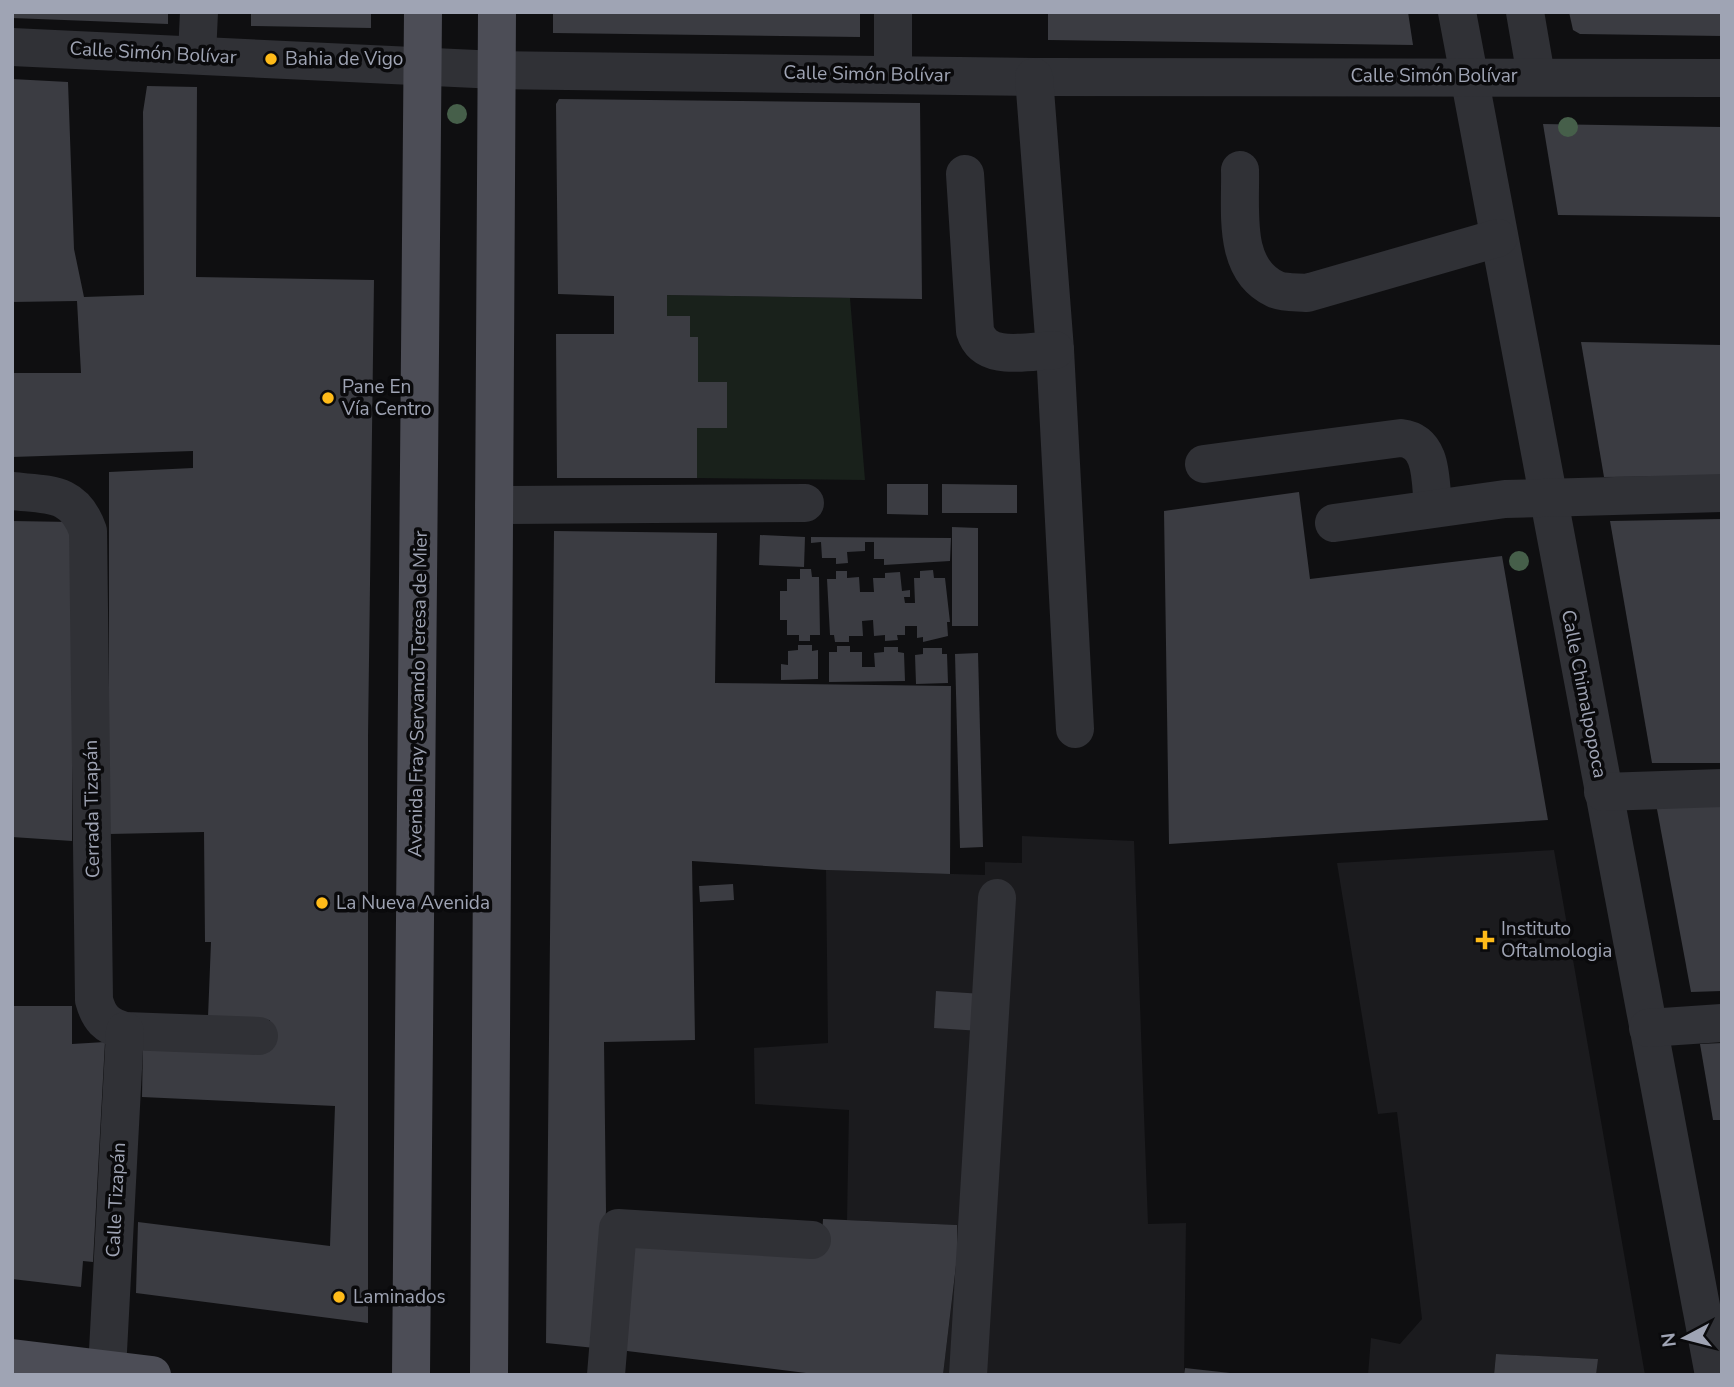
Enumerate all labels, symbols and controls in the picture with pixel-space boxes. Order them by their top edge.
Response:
street label: Calle Simón Bolívar [69,36,237,70]
place label: Bahia de Vigo [285,46,403,72]
marker: Bahia de Vigo [263,51,279,67]
street label: Calle Simón Bolívar [783,60,951,88]
street label: Calle Simón Bolívar [1350,63,1518,89]
place label: Pane En Vía Centro [341,374,431,422]
marker: Pane En Vía Centro [320,390,336,406]
street label: Avenida Fray Servando Teresa de Mier [402,530,434,858]
street label: Calle Chimalpopoca [1555,608,1613,780]
street label: Cerrada Tizapán [78,740,106,878]
place label: La Nueva Avenida [336,890,490,916]
marker: La Nueva Avenida [314,895,330,911]
place label: Instituto Oftalmologia [1501,916,1612,964]
marker: Instituto Oftalmologia [1475,930,1495,950]
street label: Calle Tizapán [100,1142,132,1258]
place label: Laminados [353,1284,446,1310]
marker: Laminados [331,1289,347,1305]
north arrow [1650,1303,1720,1373]
text: N [1655,1331,1683,1349]

